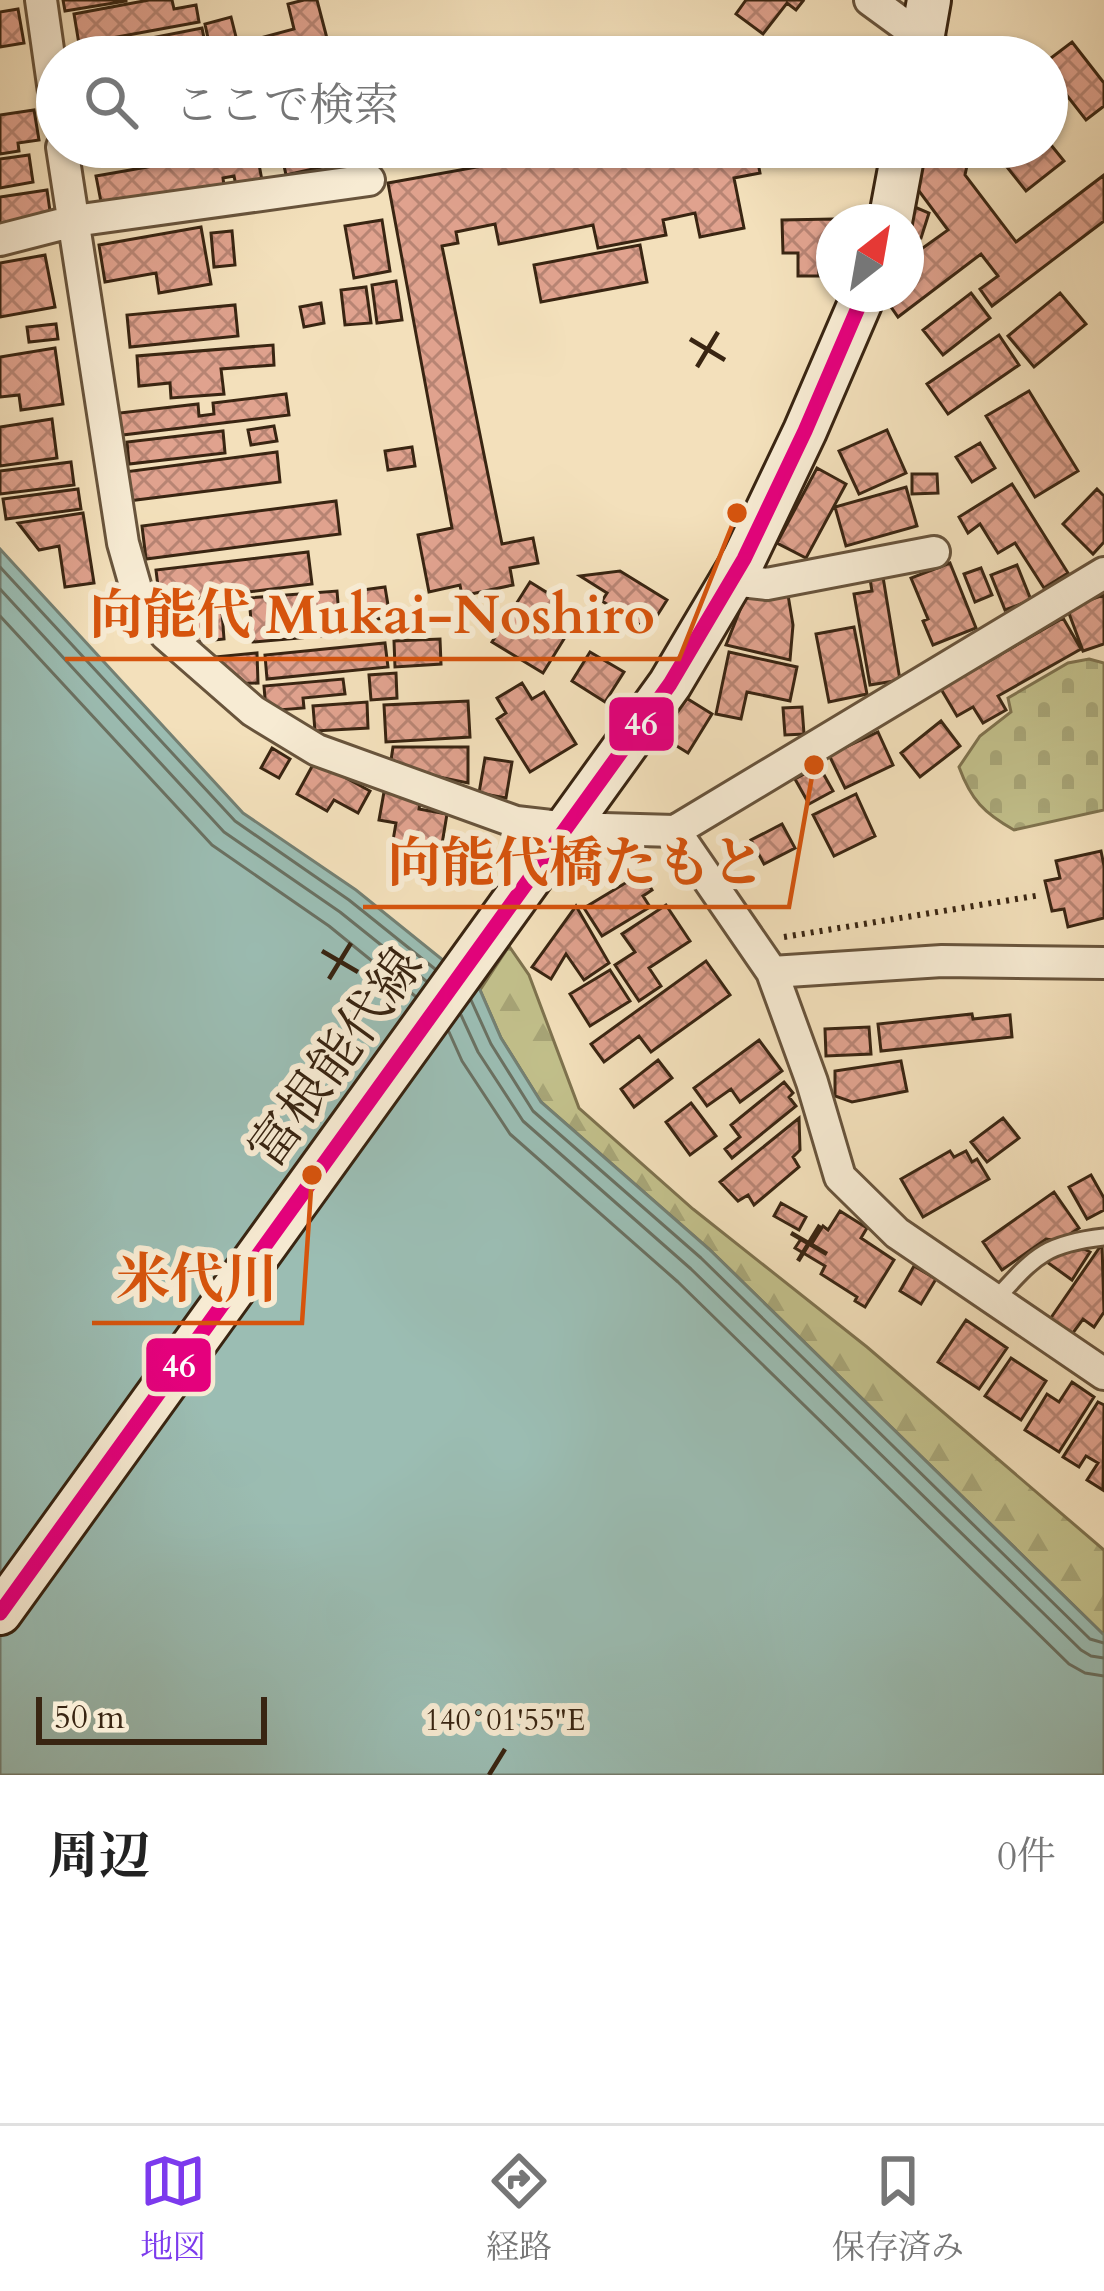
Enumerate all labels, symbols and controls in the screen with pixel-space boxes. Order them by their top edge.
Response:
search box [36,36,1068,168]
icon: search [78,69,144,135]
text: ここで検索 [174,75,399,136]
north arrow [816,204,924,312]
callout: 向能代 Mukai-Noshiro [65,569,679,659]
text: 向能代 Mukai-Noshiro [89,580,655,653]
line badge: 46 [607,695,676,753]
text: 46 [624,702,658,747]
callout: 向能代橋たもと [363,817,789,907]
text: 向能代橋たもと [387,828,765,901]
street label: 富根能代線 [233,934,439,1182]
callout: 米代川 [92,1233,302,1323]
text: 米代川 [116,1244,278,1317]
line badge: 46 [144,1336,213,1394]
text: 46 [162,1344,196,1389]
scale bar [36,1691,267,1744]
text: 50 m [54,1695,125,1740]
text: 140°01'55"E [425,1700,585,1741]
text: 周辺 [48,1822,150,1892]
text: 0件 [997,1830,1056,1883]
tab: 地図 [140,2148,206,2270]
tab: 経路 [486,2148,552,2270]
tab: 保存済み [832,2148,964,2270]

